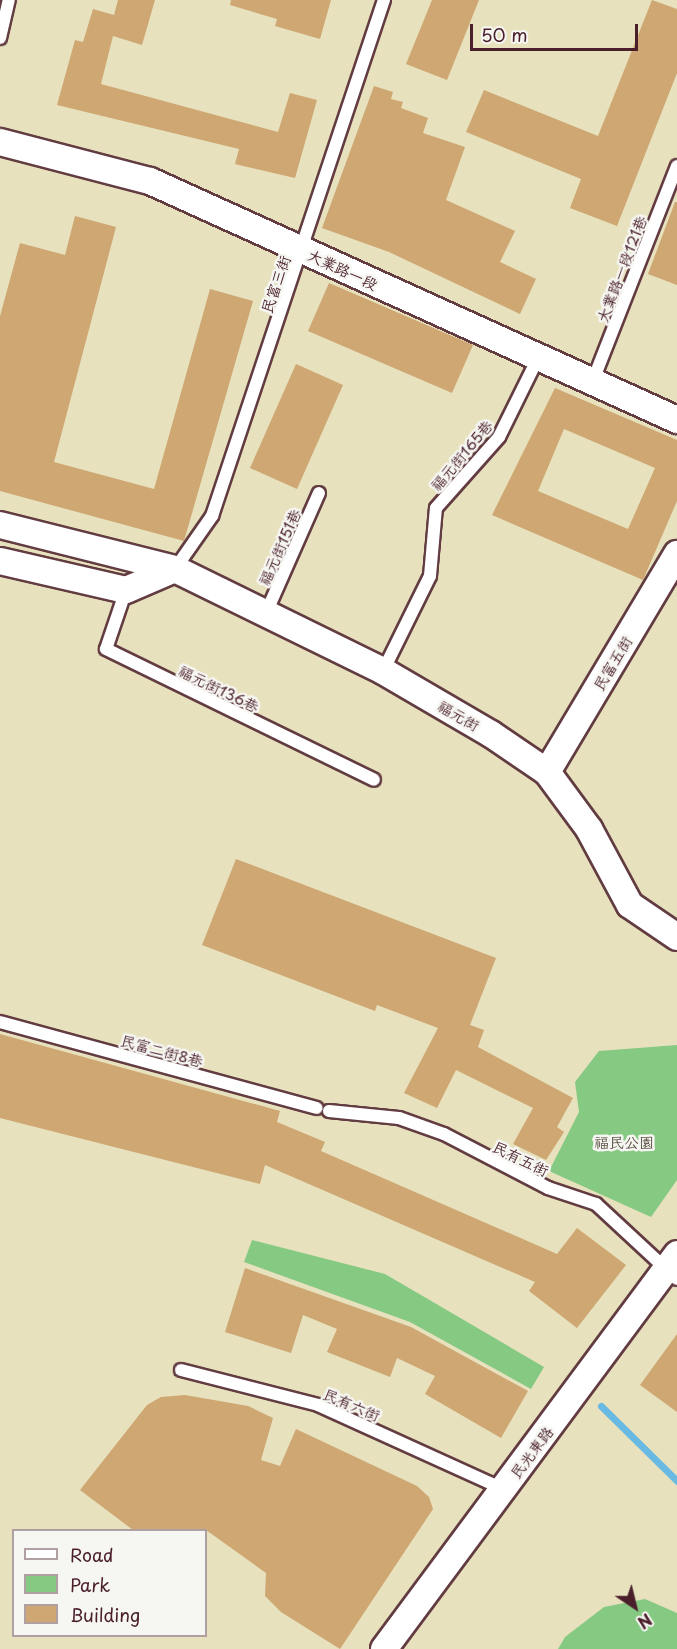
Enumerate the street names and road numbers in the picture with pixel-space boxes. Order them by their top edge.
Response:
street label: 大業路一段121巷 [592,213,650,325]
street label: 大業路一段 [305,245,381,293]
street label: 民富三街 [257,253,293,315]
street label: 福元街165巷 [426,416,496,494]
street label: 福元街151巷 [254,506,304,588]
street label: 民富五街 [589,633,635,693]
street label: 福元街136巷 [176,661,262,715]
street label: 福元街 [435,696,483,734]
street label: 民富二街8巷 [119,1030,205,1070]
street label: 民有五街 [490,1137,552,1179]
street label: 民有六街 [321,1384,383,1424]
street label: 民光東路 [506,1423,556,1481]

